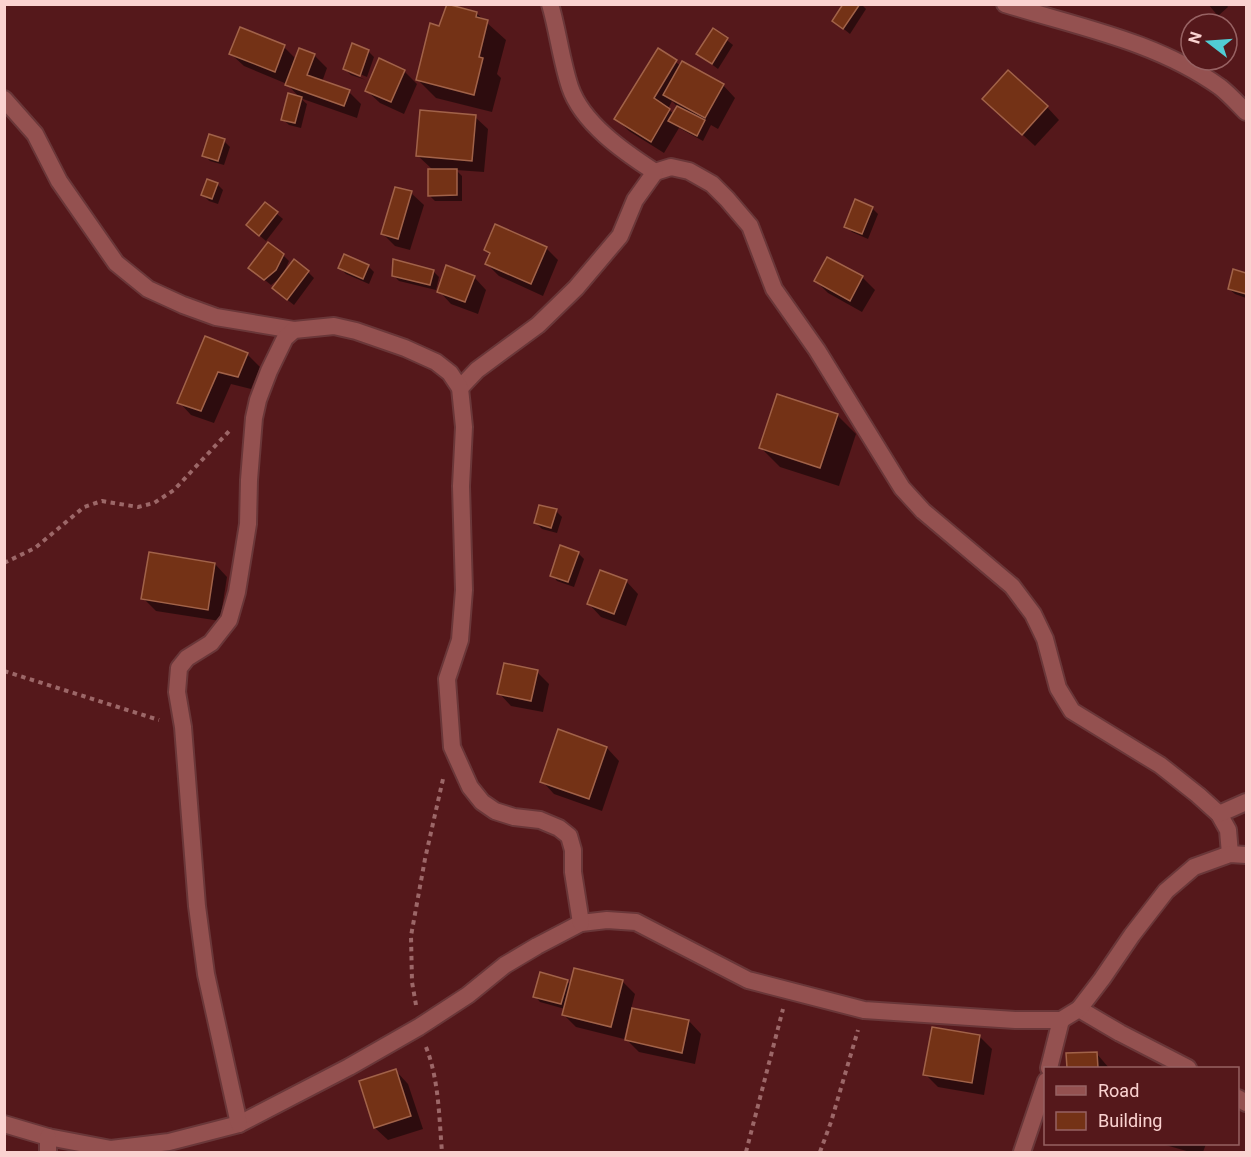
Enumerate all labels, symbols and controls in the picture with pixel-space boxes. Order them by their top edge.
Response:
north arrow [1179,12,1239,72]
text: N [1184,30,1206,46]
legend [1044,1067,1239,1145]
text: Road [1098,1080,1139,1101]
text: Building [1098,1110,1162,1131]

